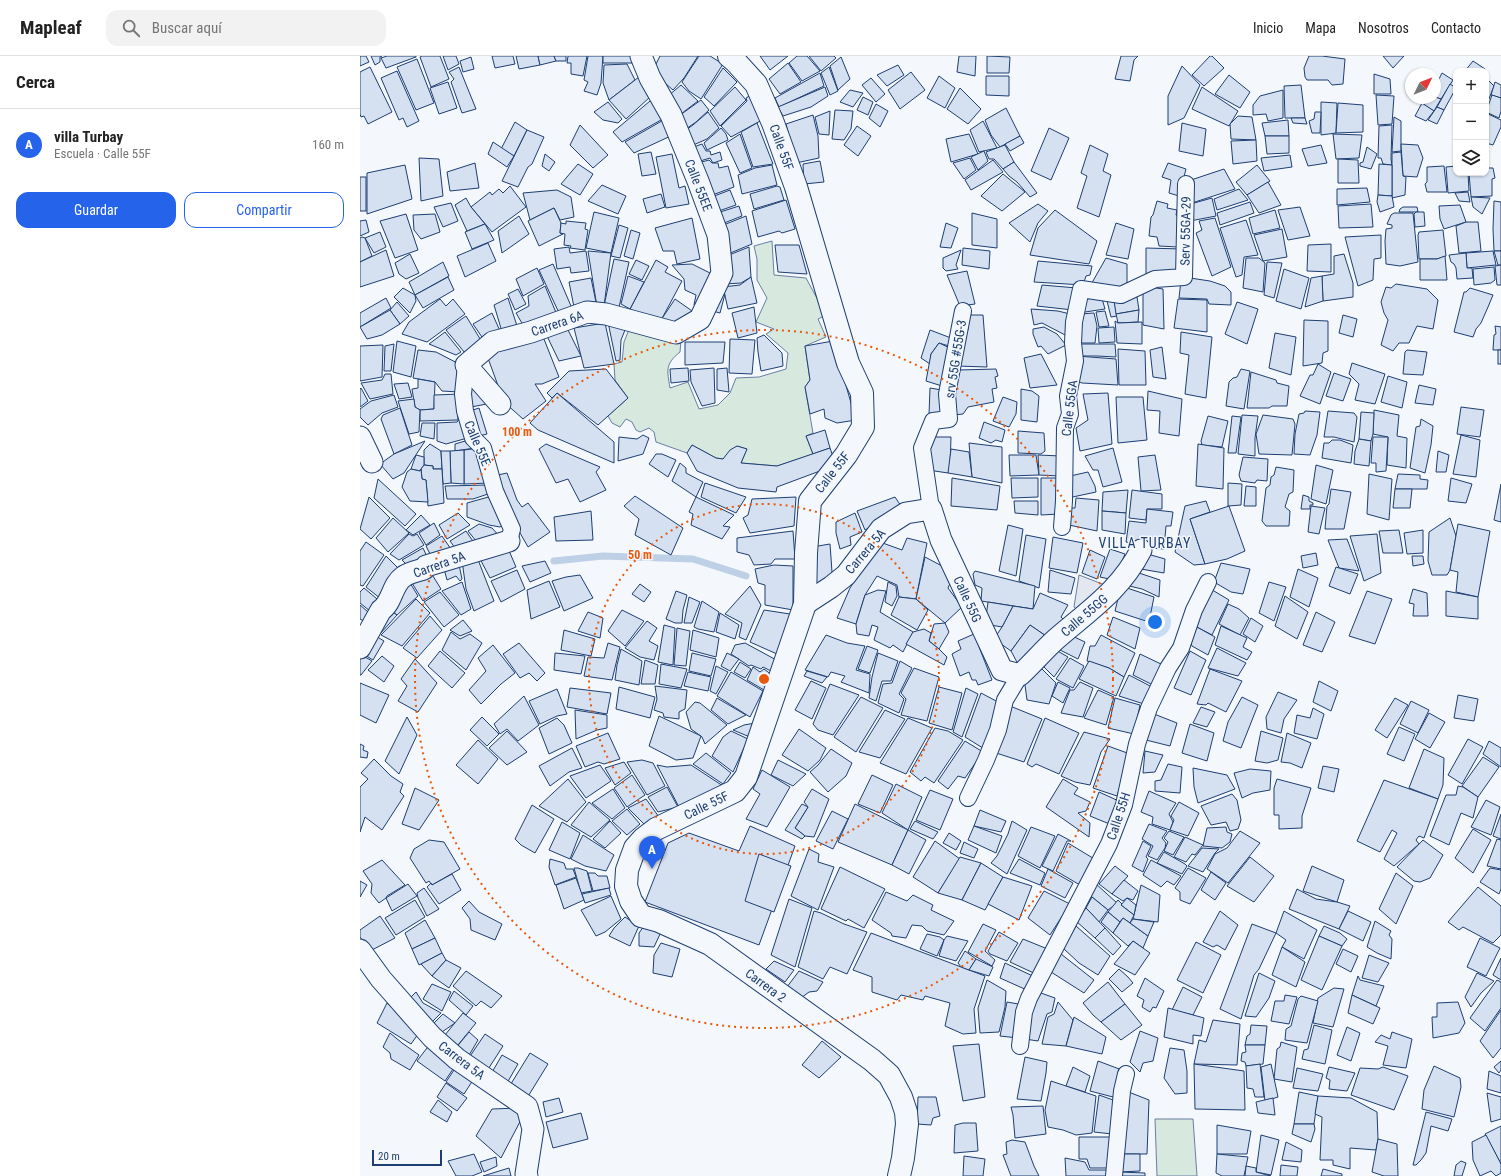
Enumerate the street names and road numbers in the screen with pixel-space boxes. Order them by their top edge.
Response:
street label: Calle 55F [766,122,797,172]
street label: Calle 55EE [682,157,715,213]
street label: Serv 55GA-29 [1177,196,1194,266]
street label: Carrera 6A [529,307,586,339]
street label: srv 55G #55G-3 [942,319,969,399]
street label: Calle 55GA [1059,379,1080,437]
street label: Calle 55E [461,418,494,468]
street label: Calle 55F [812,449,853,496]
street label: Carrera 5A [842,525,889,577]
street label: Carrera 5A [411,548,468,581]
street label: Calle 55G [950,574,985,625]
street label: Calle 55GG [1058,591,1111,640]
street label: Calle 55F [681,788,731,823]
street label: Calle 55H [1104,790,1133,842]
street label: Carrera 2 [742,966,789,1005]
street label: Carrera 5A [435,1038,488,1083]

